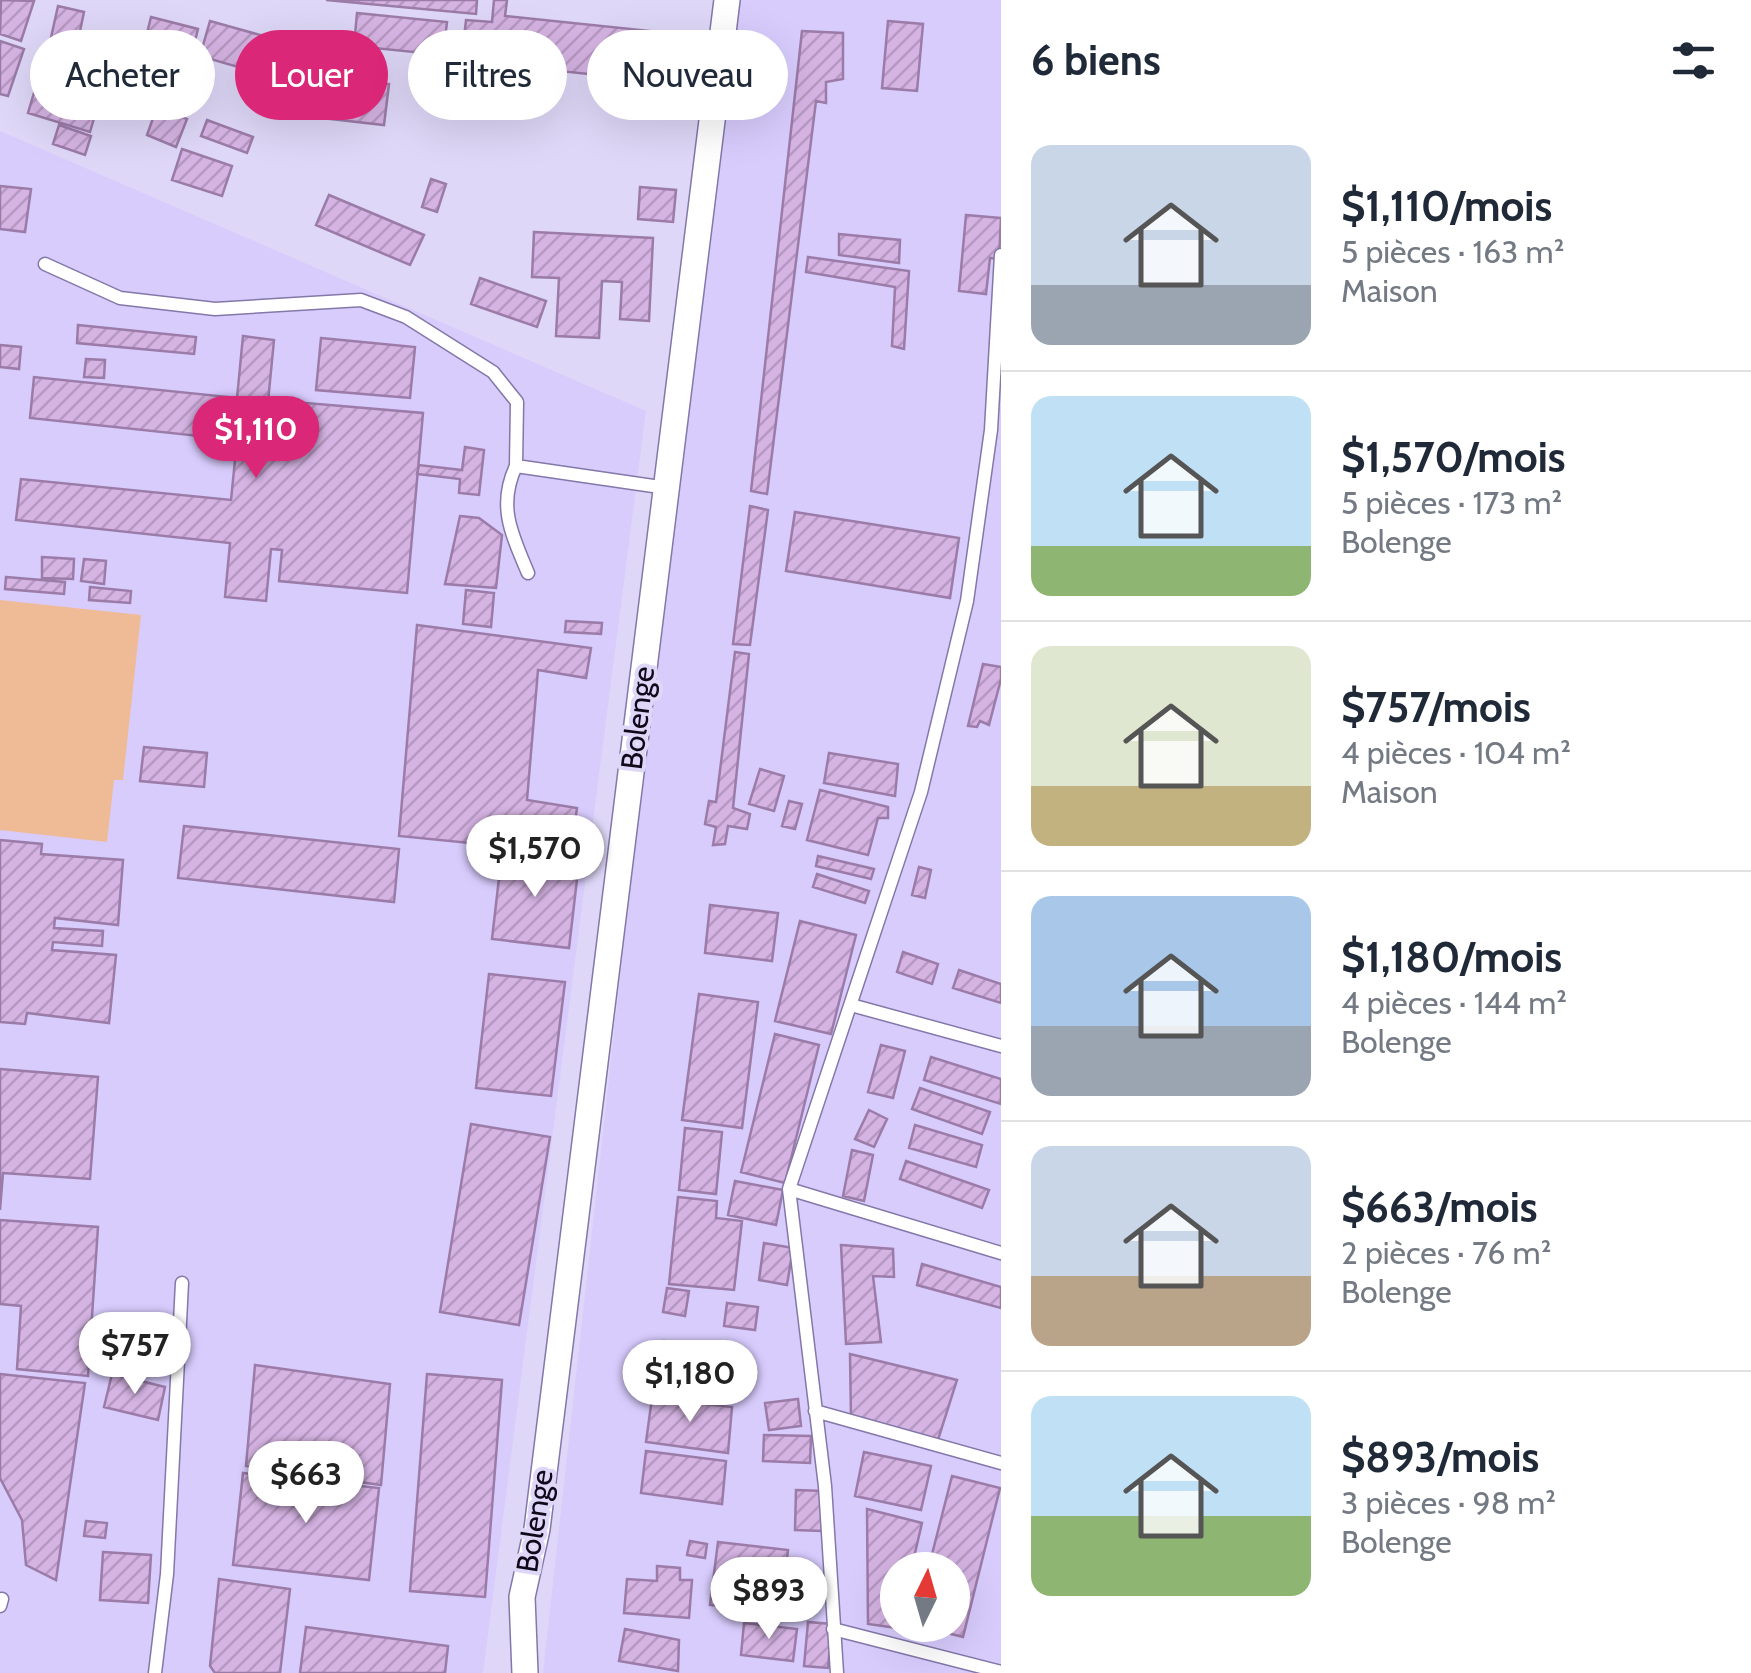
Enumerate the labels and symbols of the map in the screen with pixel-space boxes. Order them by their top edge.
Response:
pin: $1,110 [175,396,337,481]
street label: Bolenge [613,664,662,772]
pin: $1,570 [454,815,616,900]
pin: $757 [76,1312,194,1397]
pin: $1,180 [609,1340,771,1425]
pin: $663 [247,1441,365,1526]
street label: Bolenge [508,1467,561,1575]
north arrow [880,1552,970,1642]
pin: $893 [710,1557,828,1642]

